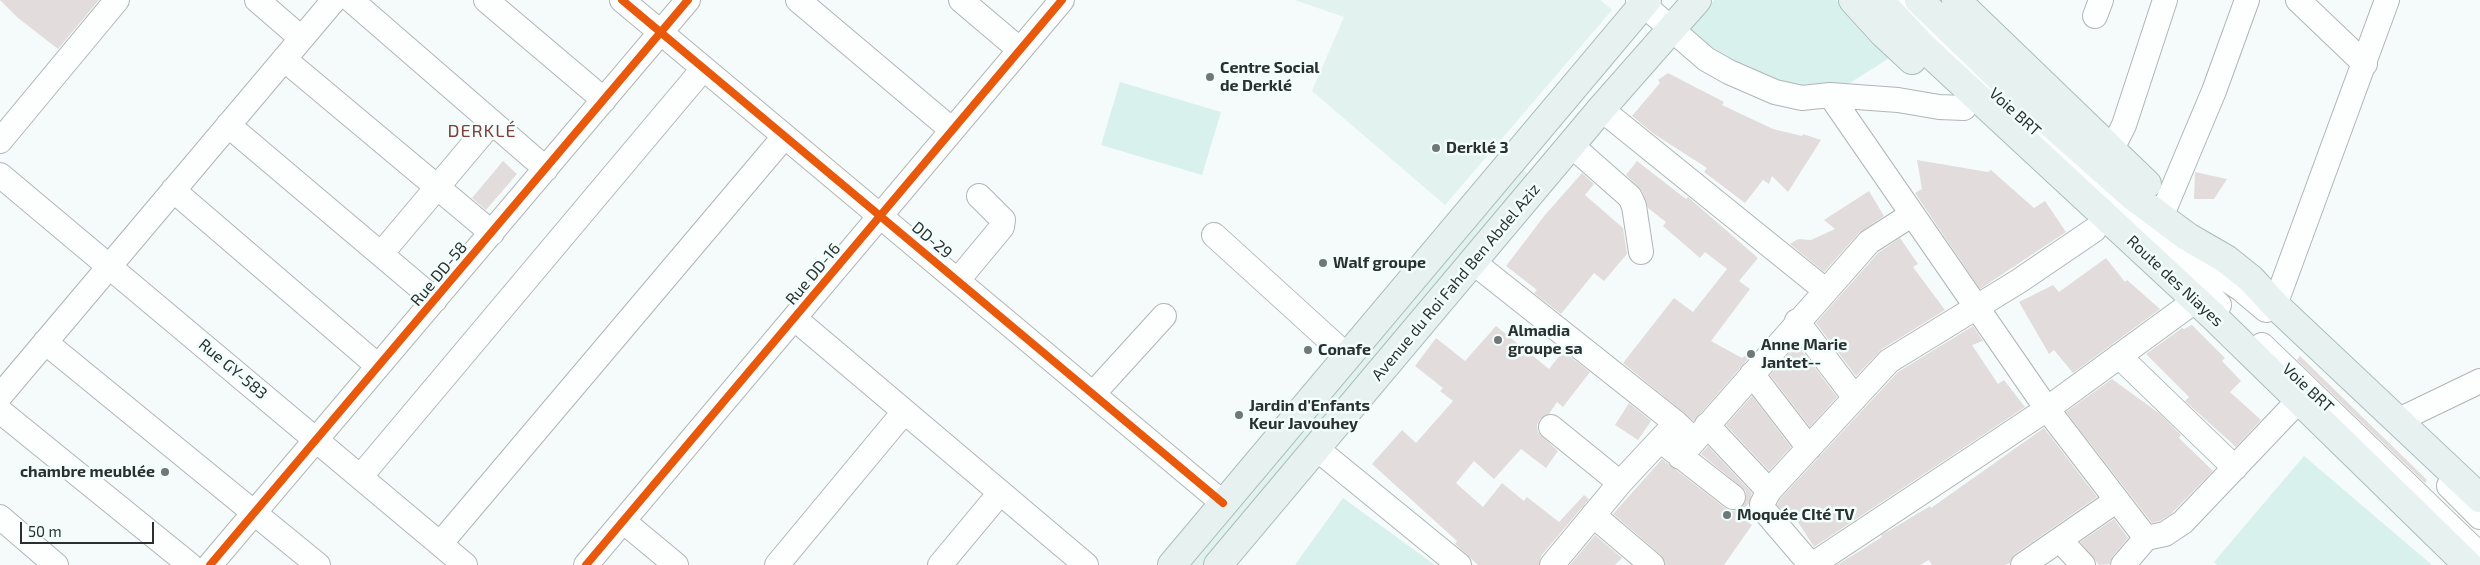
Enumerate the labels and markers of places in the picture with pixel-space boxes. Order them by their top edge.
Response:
place label: Centre Social de Derklé [1220,58,1320,96]
marker: Centre Social de Derklé [1204,71,1216,83]
place label: Derklé 3 [1446,138,1509,158]
marker: Derklé 3 [1430,142,1442,154]
place label: Walf groupe [1333,253,1426,273]
marker: Walf groupe [1317,257,1329,269]
place label: Almadia groupe sa [1508,321,1583,359]
marker: Almadia groupe sa [1492,334,1504,346]
place label: Anne Marie Jantet-- [1761,335,1847,373]
place label: Conafe [1318,340,1371,360]
marker: Conafe [1302,344,1314,356]
marker: Anne Marie Jantet-- [1745,348,1757,360]
place label: Jardin d'Enfants Keur Javouhey [1249,396,1370,434]
marker: Jardin d'Enfants Keur Javouhey [1233,409,1245,421]
place label: chambre meublée [20,462,155,482]
marker: chambre meublée [159,466,171,478]
place label: Moquée CIté TV [1737,505,1855,525]
marker: Moquée CIté TV [1721,509,1733,521]

